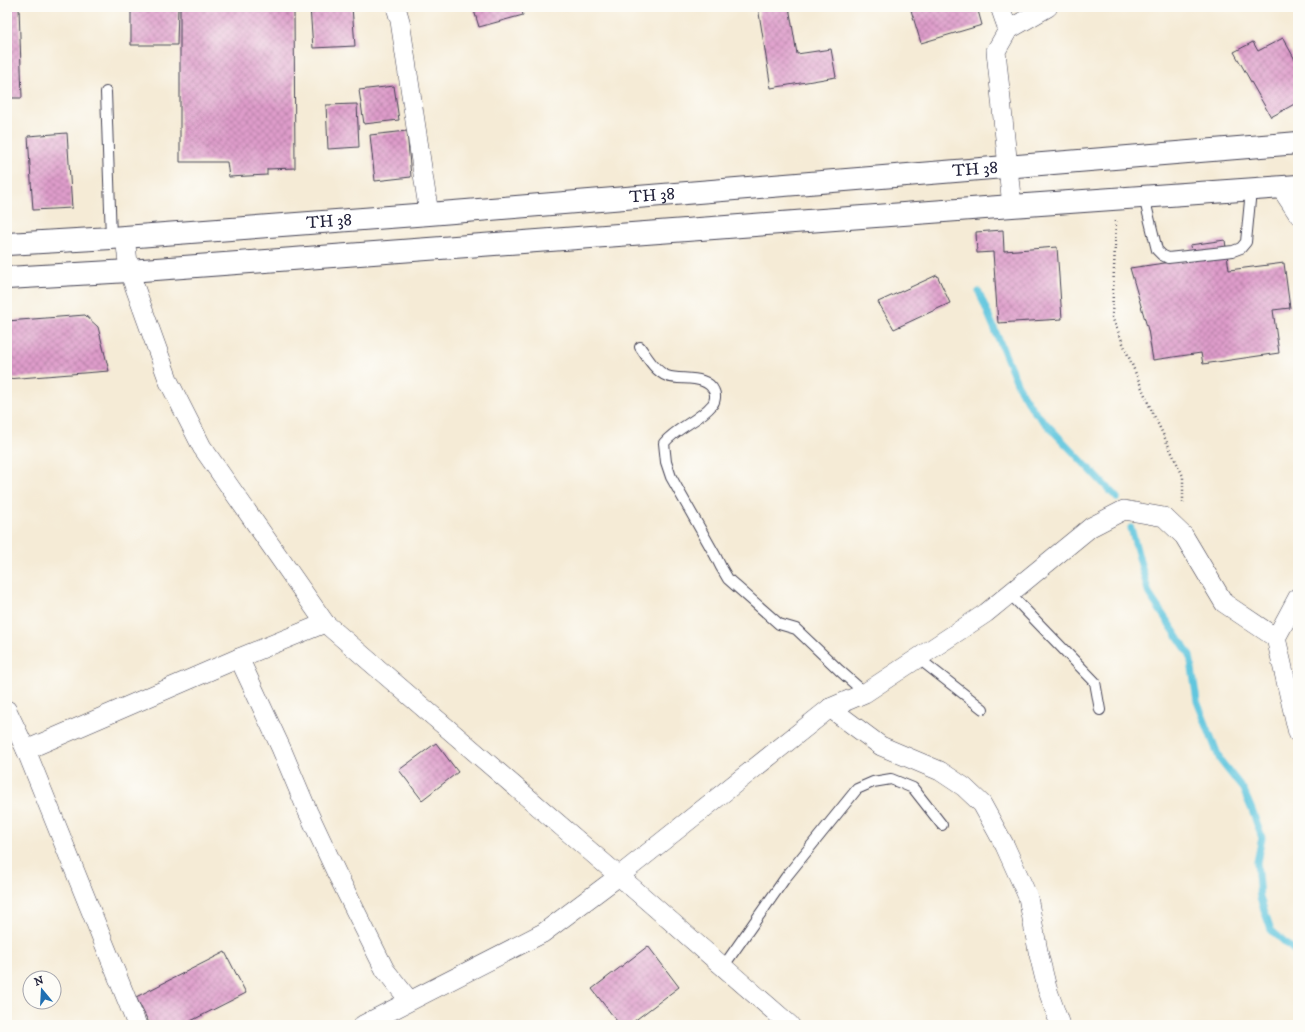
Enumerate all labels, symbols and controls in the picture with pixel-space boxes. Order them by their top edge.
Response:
street label: TH 38 [951,157,999,182]
street label: TH 38 [629,183,676,209]
street label: TH 38 [306,209,353,234]
north arrow [22,970,62,1010]
text: N [33,973,46,989]

